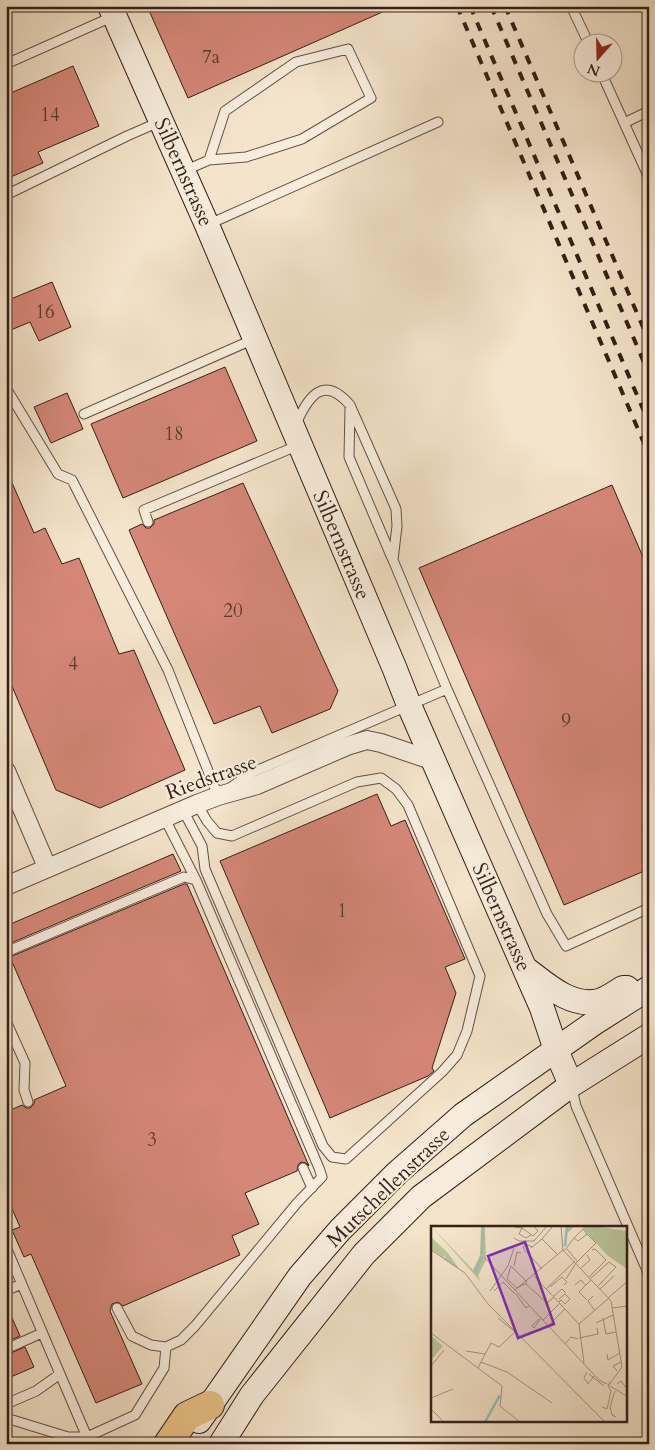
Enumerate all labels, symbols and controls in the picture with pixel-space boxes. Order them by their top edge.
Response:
north arrow [572,32,622,82]
house number: 7a [202,44,220,70]
text: N [585,59,603,81]
house number: 14 [40,102,60,128]
street label: Silbernstrasse [147,113,220,231]
house number: 16 [35,299,55,325]
house number: 18 [164,421,184,447]
street label: Silbernstrasse [305,486,378,604]
house number: 20 [223,598,243,624]
house number: 4 [68,651,78,677]
house number: 9 [561,708,571,734]
street label: Riedstrasse [162,748,261,807]
street label: Silbernstrasse [465,858,538,976]
house number: 1 [337,898,347,924]
street label: Mutschellenstrasse [320,1121,457,1254]
house number: 3 [147,1127,157,1153]
inset map [431,1226,628,1422]

